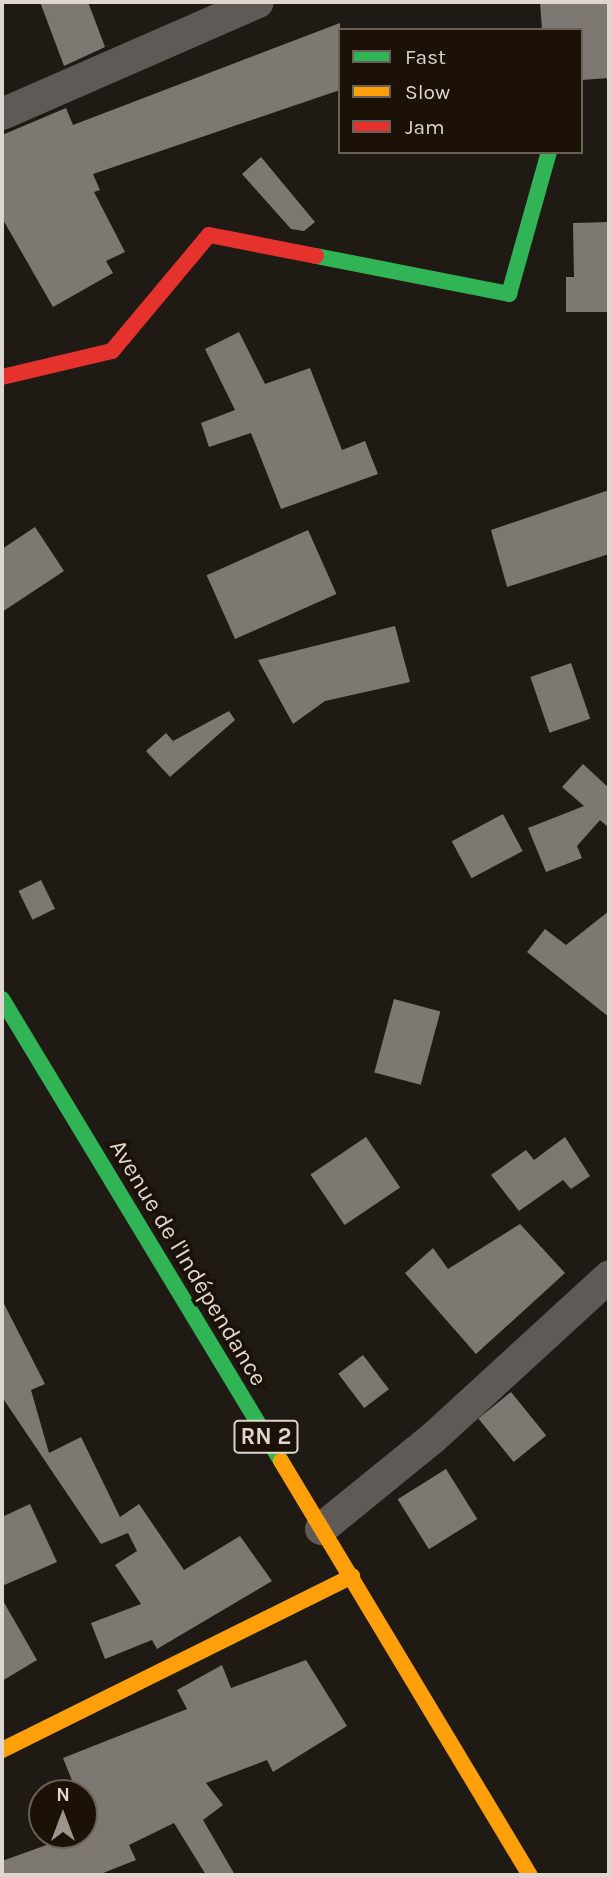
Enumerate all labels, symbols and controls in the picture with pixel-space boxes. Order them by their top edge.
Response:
legend [338,28,583,154]
text: Fast [405,45,446,69]
text: Slow [405,80,450,104]
text: Jam [405,115,445,139]
street label: Avenue de l'Indépendance [103,1135,273,1391]
road number: RN 2 [233,1418,299,1456]
north arrow [28,1779,98,1849]
text: N [56,1784,70,1806]

